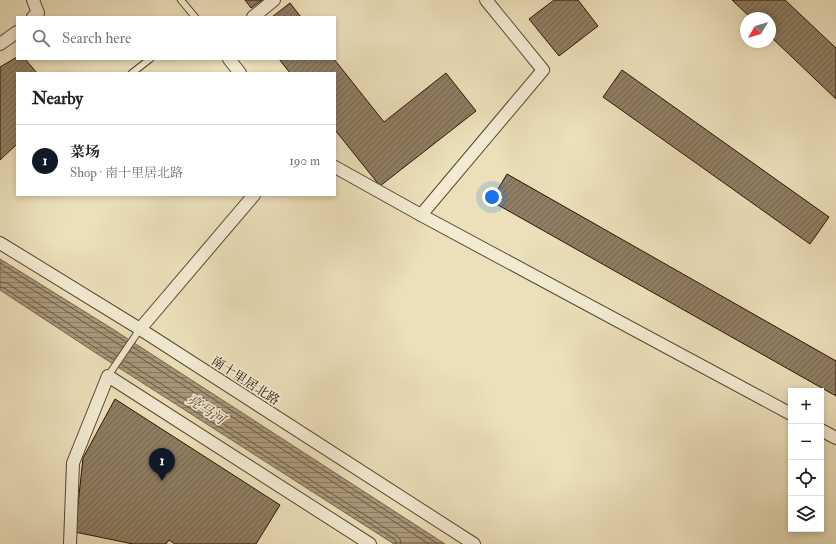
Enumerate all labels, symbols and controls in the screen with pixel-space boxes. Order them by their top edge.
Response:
north arrow [740,12,776,48]
search box [16,16,336,60]
icon: search [30,27,52,49]
text: Search here [62,29,131,48]
text: Nearby [32,88,83,109]
text: 菜场 [70,143,100,162]
text: 1 [43,153,47,169]
text: 190 m [289,153,320,169]
text: Shop · 南十里居北路 [70,165,183,181]
your location [482,187,502,207]
street label: 南十里居北路 [208,353,283,409]
map controls [788,388,824,532]
button: + [788,388,824,424]
water label: 亮马河 [183,391,230,430]
button: − [788,424,824,460]
pin: 1 [149,448,175,481]
button: locate [788,460,824,496]
button: layers [788,496,824,532]

